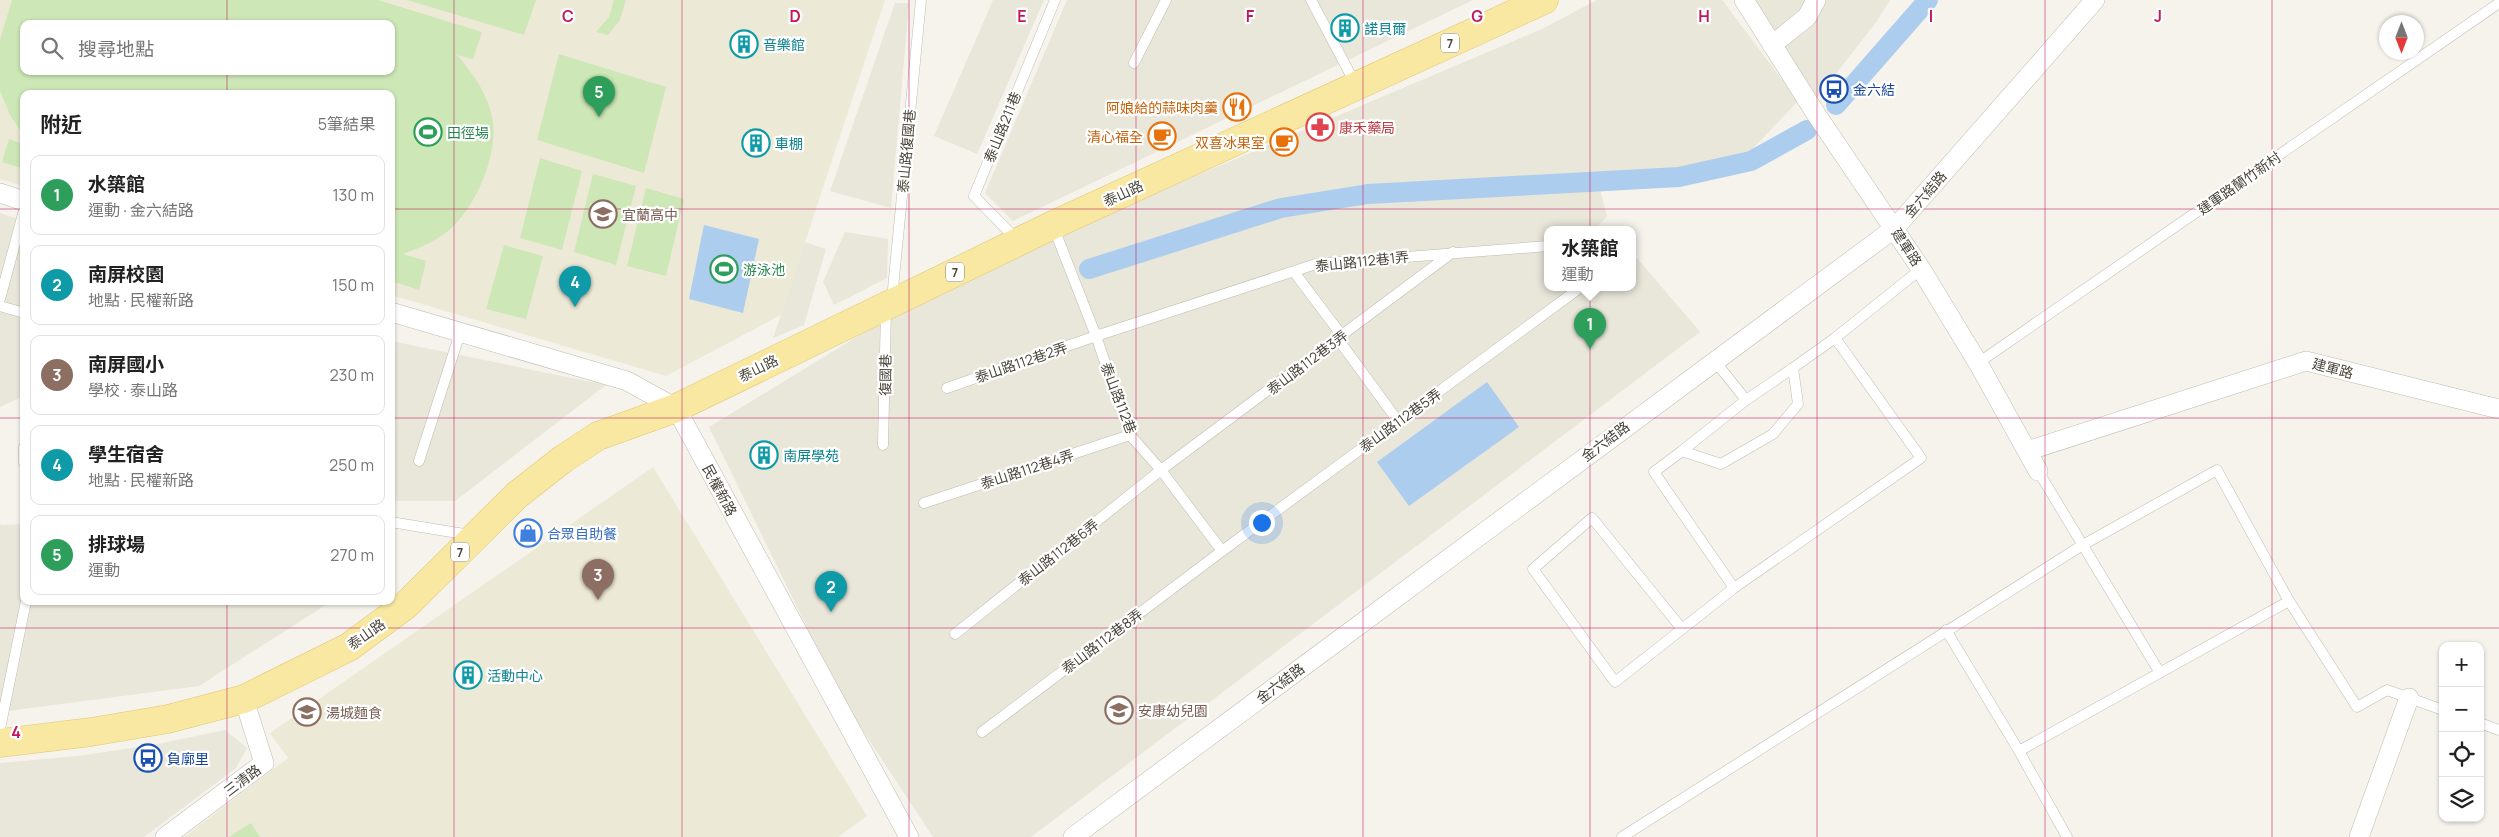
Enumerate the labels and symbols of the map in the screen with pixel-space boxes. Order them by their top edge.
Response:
text: C [562,5,574,27]
text: D [789,5,801,27]
text: E [1017,5,1027,27]
text: F [1246,5,1255,27]
text: G [1471,5,1483,27]
text: H [1698,5,1710,27]
text: I [1929,5,1933,27]
text: J [2154,5,2162,27]
building icon: 諾貝爾 [1330,13,1360,43]
north arrow [2379,15,2424,60]
place label: 諾貝爾 [1364,19,1406,38]
building icon: 音樂館 [729,29,759,59]
road number: 7 [1441,34,1459,52]
place label: 音樂館 [763,35,805,54]
bus stop icon: 金六結 [1819,74,1849,104]
pin: 5 [583,76,615,117]
place label: 金六結 [1853,80,1895,99]
street label: 泰山路211巷 [979,89,1025,165]
restaurant icon: 阿娘給的蒜味肉羹 [1222,92,1252,122]
place label: 阿娘給的蒜味肉羹 [1106,98,1218,117]
street label: 泰山路復國巷 [893,108,919,194]
pharmacy icon: 康禾藥局 [1305,112,1335,142]
sports icon: 田徑場 [413,117,443,147]
place label: 康禾藥局 [1339,118,1395,137]
cafe icon: 清心福全 [1147,121,1177,151]
place label: 田徑場 [447,123,489,142]
place label: 清心福全 [1087,127,1143,146]
cafe icon: 双喜冰果室 [1269,127,1299,157]
building icon: 車棚 [741,128,771,158]
place label: 双喜冰果室 [1195,133,1265,152]
place label: 車棚 [775,134,803,153]
street label: 建軍路蘭竹新村 [2193,147,2285,219]
street label: 金六結路 [1899,167,1951,221]
street label: 泰山路 [1100,176,1146,210]
school or university icon: 宜蘭高中 [588,199,618,229]
place label: 宜蘭高中 [622,205,678,224]
street label: 建軍路 [1888,224,1926,270]
street label: 泰山路112巷1弄 [1314,247,1410,275]
sports icon: 游泳池 [709,254,739,284]
place label: 游泳池 [743,260,785,279]
road number: 7 [946,262,964,282]
pin: 4 [559,266,591,307]
pin: 1 [1574,308,1606,349]
street label: 泰山路112巷3弄 [1263,325,1351,399]
street label: 泰山路112巷2弄 [972,337,1070,387]
street label: 泰山路 [735,350,781,386]
street label: 建軍路 [2310,353,2356,383]
street label: 復國巷 [875,354,895,396]
street label: 泰山路112巷 [1097,360,1141,436]
street label: 泰山路112巷5弄 [1355,384,1445,456]
street label: 金六結路 [1577,417,1633,465]
building icon: 南屏學苑 [749,440,779,470]
street label: 泰山路112巷4弄 [978,445,1076,493]
place label: 南屏學苑 [783,446,839,465]
street label: 民權新路 [698,461,742,519]
your location [1249,510,1275,536]
street label: 泰山路112巷6弄 [1014,514,1102,590]
shop icon: 合眾自助餐 [513,518,543,548]
place label: 合眾自助餐 [547,524,617,543]
road number: 7 [451,542,469,562]
pin: 3 [582,559,614,600]
pin: 2 [815,571,847,612]
street label: 泰山路112巷8弄 [1058,604,1146,678]
street label: 泰山路 [343,614,389,654]
street label: 金六結路 [1252,659,1308,707]
building icon: 活動中心 [453,660,483,690]
place label: 活動中心 [487,666,543,685]
school or university icon: 安康幼兒園 [1104,695,1134,725]
school or university icon: 湯城麵食 [292,697,322,727]
place label: 安康幼兒園 [1138,701,1208,720]
place label: 湯城麵食 [326,703,382,722]
text: 4 [11,721,21,743]
bus stop icon: 負廓里 [133,743,163,773]
place label: 負廓里 [167,749,209,768]
street label: 三清路 [220,760,264,800]

